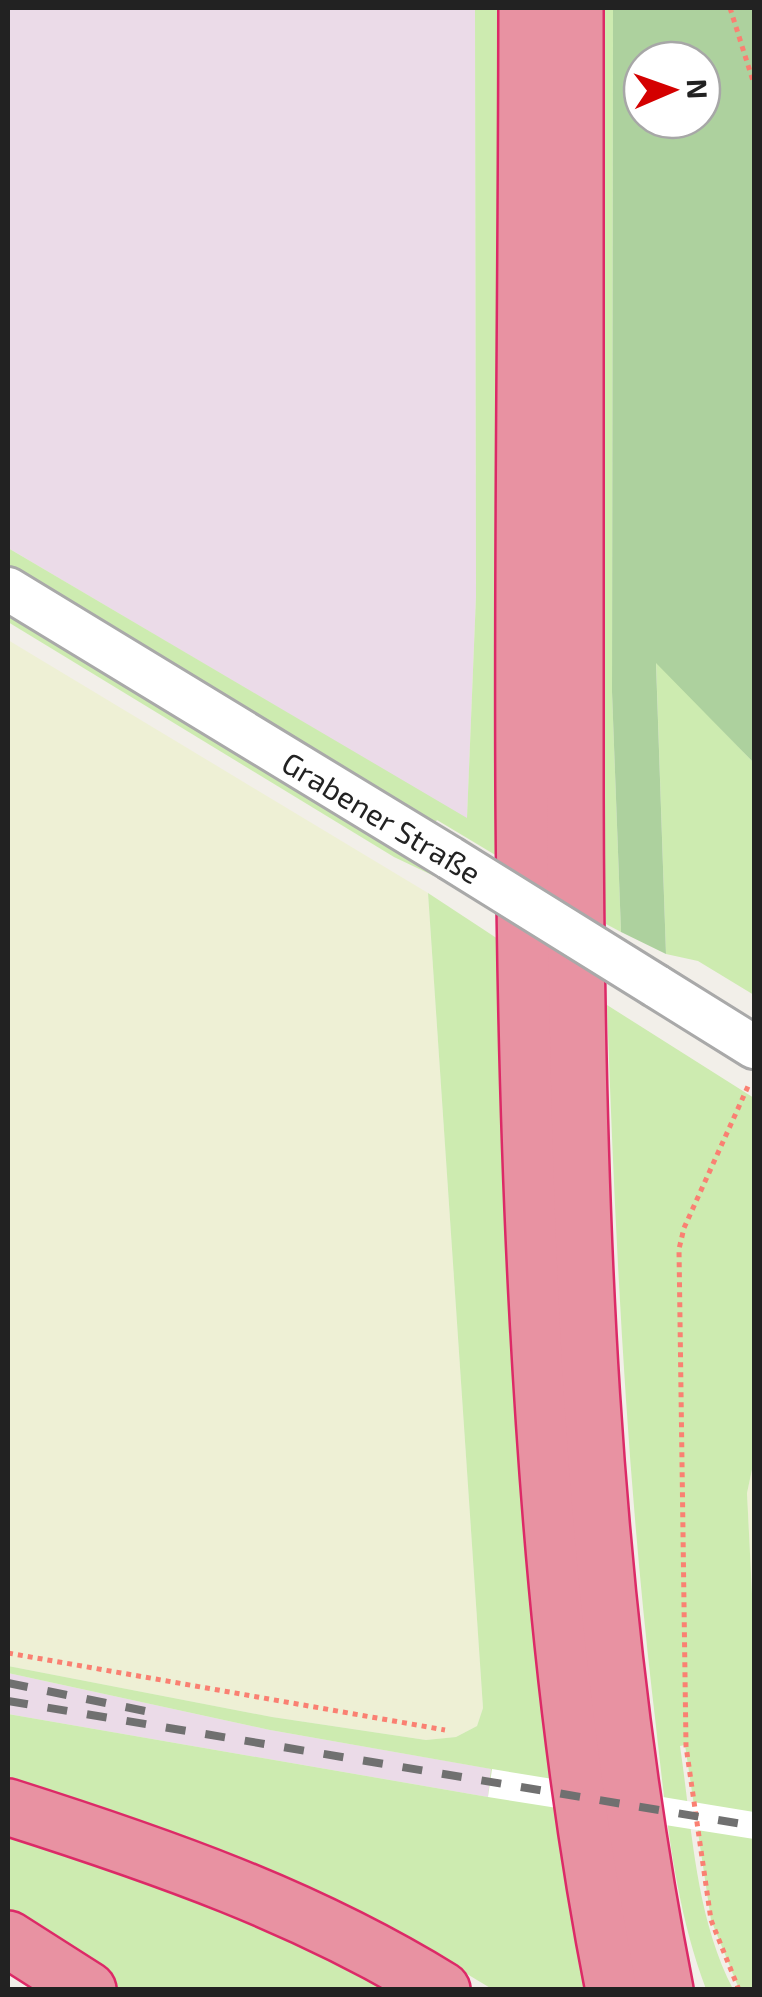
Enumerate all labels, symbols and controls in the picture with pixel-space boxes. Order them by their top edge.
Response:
north arrow [622,40,722,140]
text: N [681,78,715,100]
street label: Grabener Straße [276,744,488,890]

